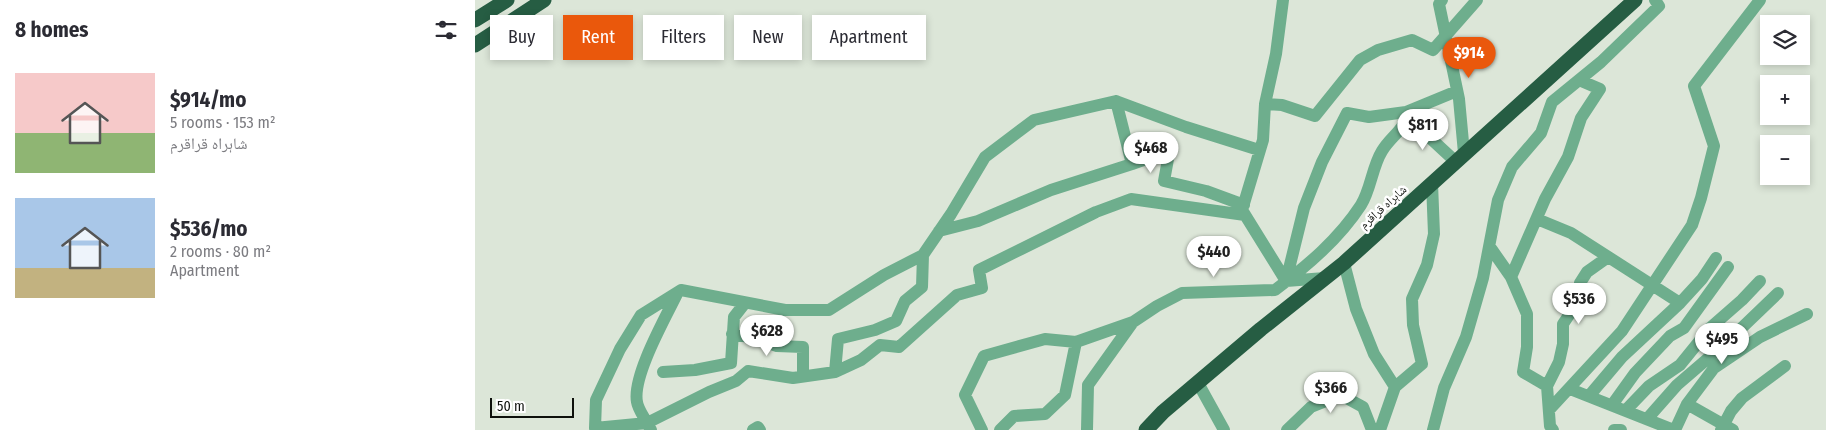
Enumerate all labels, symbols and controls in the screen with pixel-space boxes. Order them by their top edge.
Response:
chip: Buy [490,15,553,60]
chip: Rent [563,15,633,60]
chip: Filters [643,15,724,60]
chip: New [734,15,802,60]
chip: Apartment [812,15,926,60]
map controls [1760,15,1810,185]
button: layers [1760,15,1810,65]
icon: filters [432,16,460,44]
text: 8 homes [15,17,89,43]
pin: $914 [1439,36,1499,79]
text: $914 [1454,43,1484,62]
button: + [1760,75,1810,125]
text: $914/mo [170,87,246,113]
icon: home [55,93,115,153]
pin: $811 [1393,108,1453,151]
text: 5 rooms · 153 m² [170,113,276,132]
text: $811 [1408,115,1438,134]
pin: $468 [1121,132,1181,174]
text: شاہراہ قراقرم [170,134,248,153]
button: − [1760,135,1810,185]
text: $468 [1134,138,1168,157]
street label: شاہراہ قراقرم [1357,182,1410,232]
text: $536/mo [170,216,248,242]
icon: home [55,218,115,278]
pin: $440 [1184,236,1244,278]
text: 2 rooms · 80 m² [170,242,271,261]
text: $440 [1197,242,1231,261]
text: Apartment [170,261,239,280]
pin: $536 [1549,282,1609,325]
text: $536 [1563,289,1595,308]
pin: $628 [737,314,797,357]
text: $628 [751,321,783,340]
pin: $495 [1692,322,1752,365]
text: $495 [1706,329,1738,348]
pin: $366 [1301,372,1361,414]
text: $366 [1315,378,1347,397]
scale bar [490,395,574,418]
text: 50 m [497,398,525,415]

